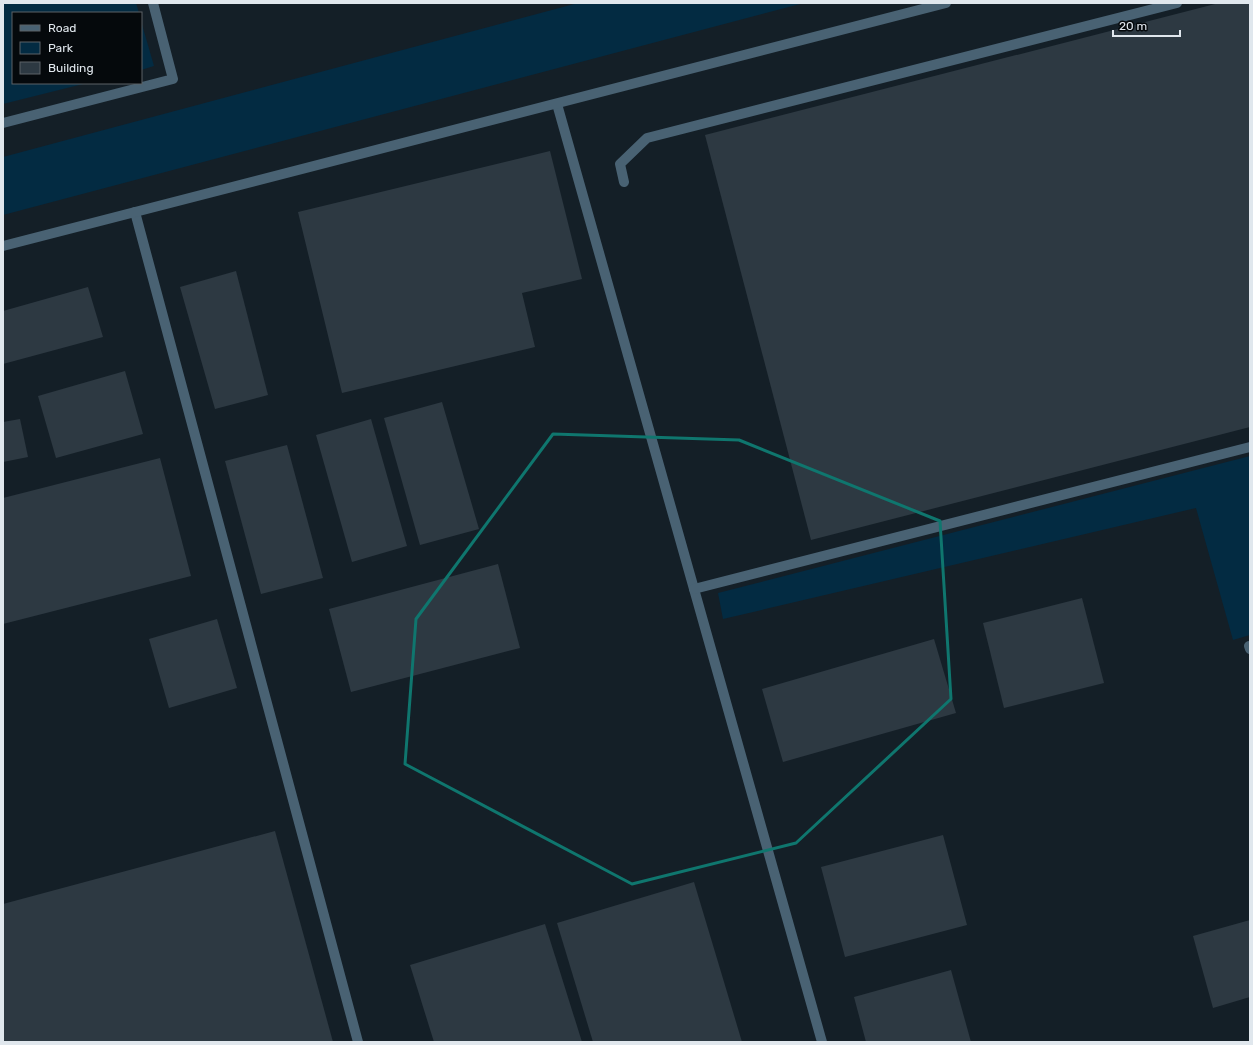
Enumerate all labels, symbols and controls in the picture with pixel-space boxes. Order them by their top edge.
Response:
legend [12,12,142,84]
scale bar [1113,12,1180,38]
text: 20 m [1119,19,1147,33]
text: Road [48,21,76,35]
text: Park [48,41,74,55]
text: Building [48,61,94,75]

